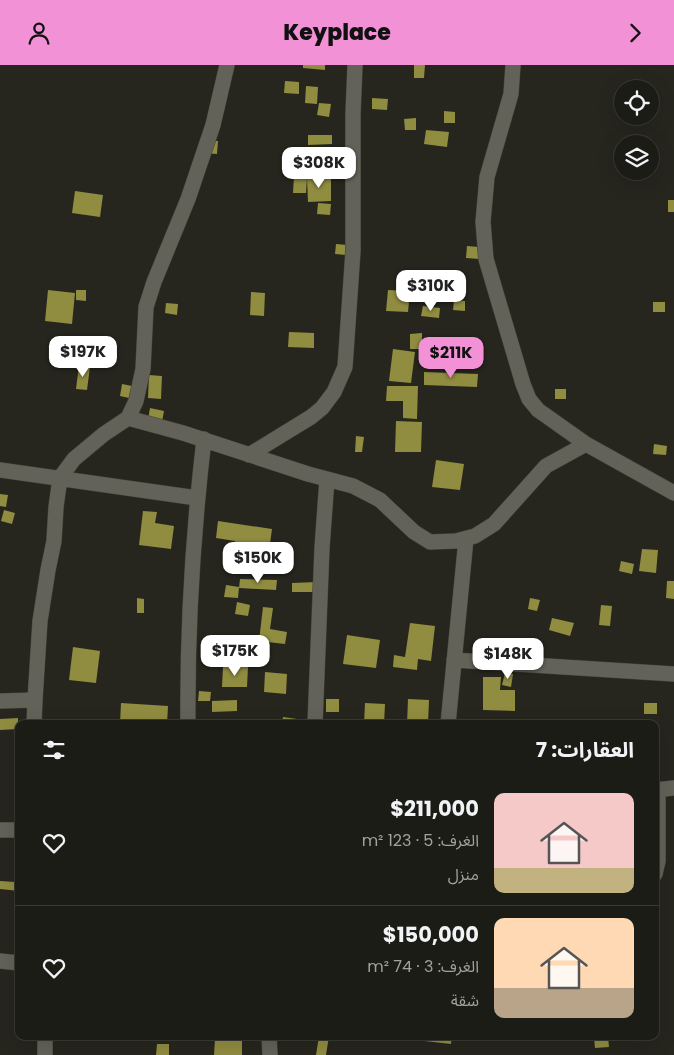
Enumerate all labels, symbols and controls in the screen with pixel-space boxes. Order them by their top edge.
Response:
text: Keyplace [283,17,391,48]
icon: person [25,19,53,47]
icon: forward [621,19,649,47]
map controls [614,80,659,180]
button: locate [614,80,659,125]
button: layers [614,135,659,180]
pin: $308K [284,147,354,189]
text: $308K [293,151,345,174]
pin: $310K [396,269,466,312]
text: $310K [407,274,455,297]
pin: $197K [48,335,118,378]
pin: $211K [416,337,486,379]
text: $197K [60,340,106,363]
text: $211K [430,341,472,364]
pin: $150K [223,541,293,584]
text: $150K [234,546,282,569]
pin: $175K [200,635,270,677]
pin: $148K [473,637,543,680]
text: $175K [212,639,258,662]
text: $148K [484,642,532,665]
text: العقارات: 7 [536,735,634,764]
icon: filters [40,736,68,764]
text: $211,000 [390,794,479,823]
icon: home [534,813,594,873]
icon: heart [40,829,68,857]
text: الغرف: 5 · 123 m² [362,829,479,852]
text: منزل [448,863,479,886]
text: $150,000 [383,920,479,949]
icon: home [534,938,594,998]
icon: heart [40,954,68,982]
text: الغرف: 3 · 74 m² [367,955,479,978]
text: شقة [451,989,479,1012]

